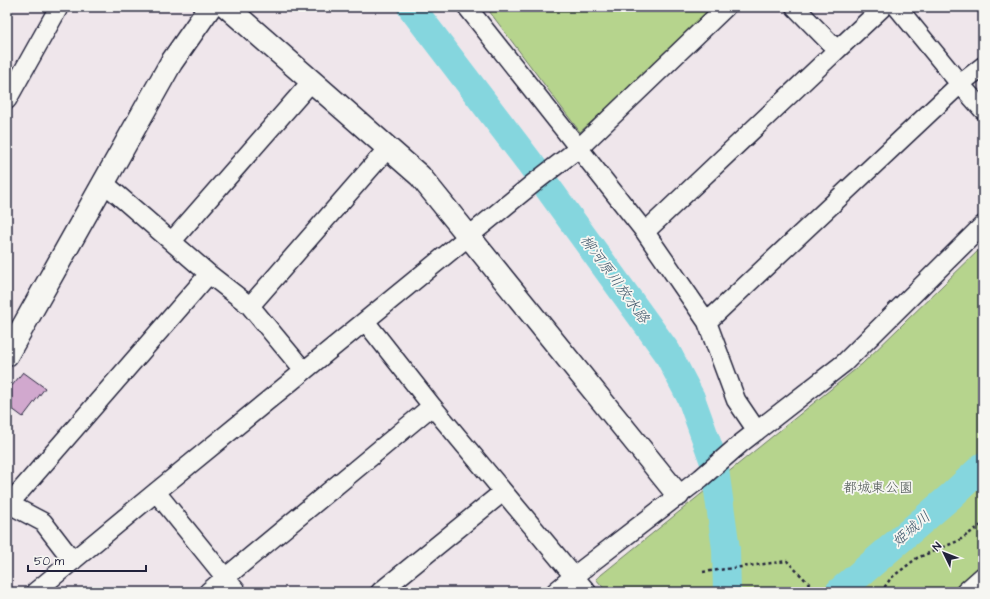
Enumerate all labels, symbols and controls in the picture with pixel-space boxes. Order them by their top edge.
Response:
water label: 柳河原川放水路 [575,231,655,329]
park label: 都城東公園 [843,478,913,498]
water label: 姫城川 [887,507,935,552]
north arrow [924,533,964,573]
text: N [929,539,945,554]
scale bar [28,547,146,573]
text: 50 m [34,553,65,570]

